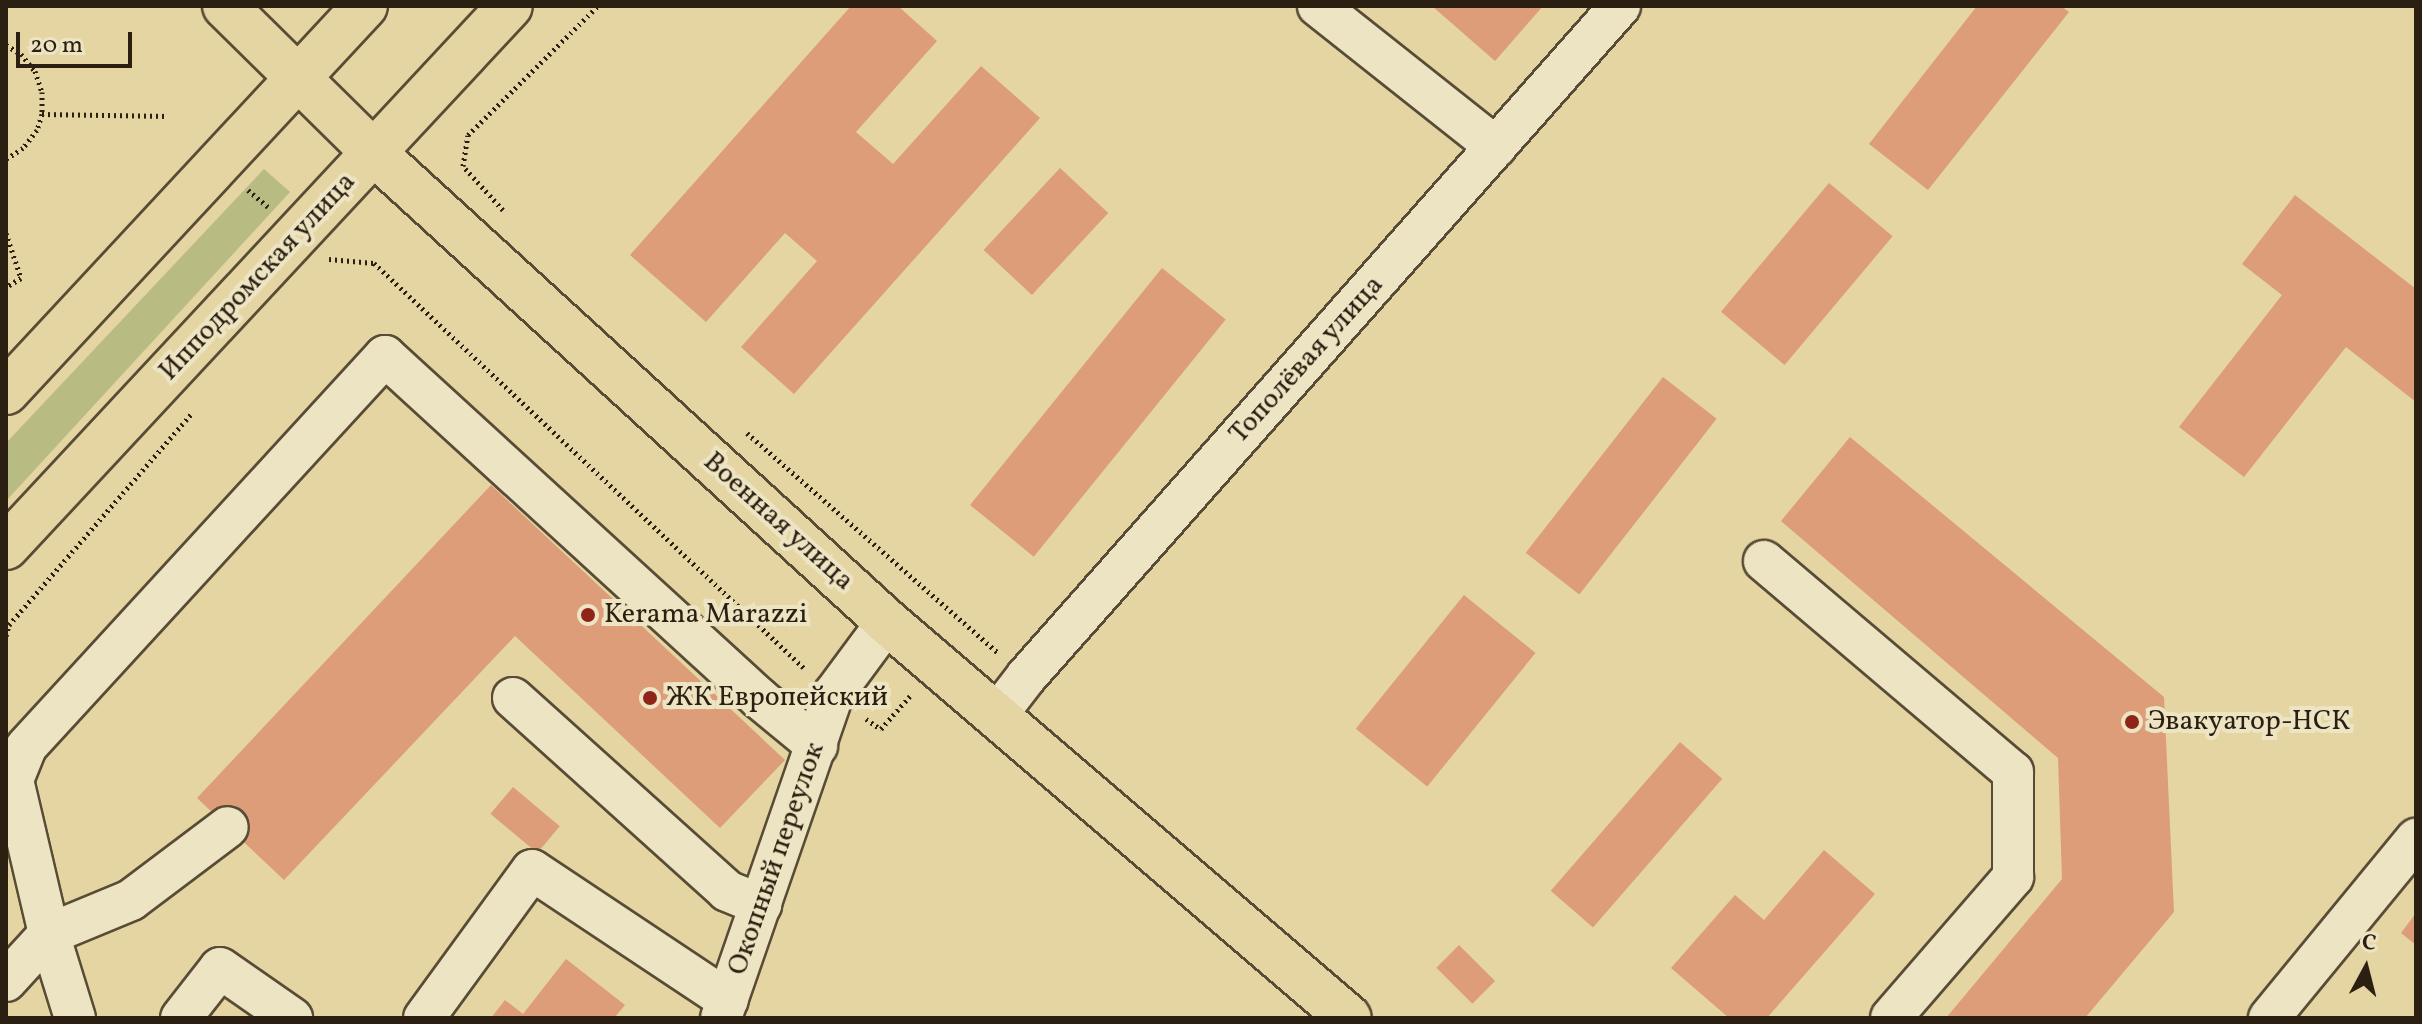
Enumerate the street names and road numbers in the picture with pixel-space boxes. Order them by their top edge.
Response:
street label: Ипподромская улица [152,165,364,389]
street label: Тополёвая улица [1222,269,1392,451]
street label: Военная улица [695,445,861,599]
street label: Окопный переулок [721,738,833,980]

